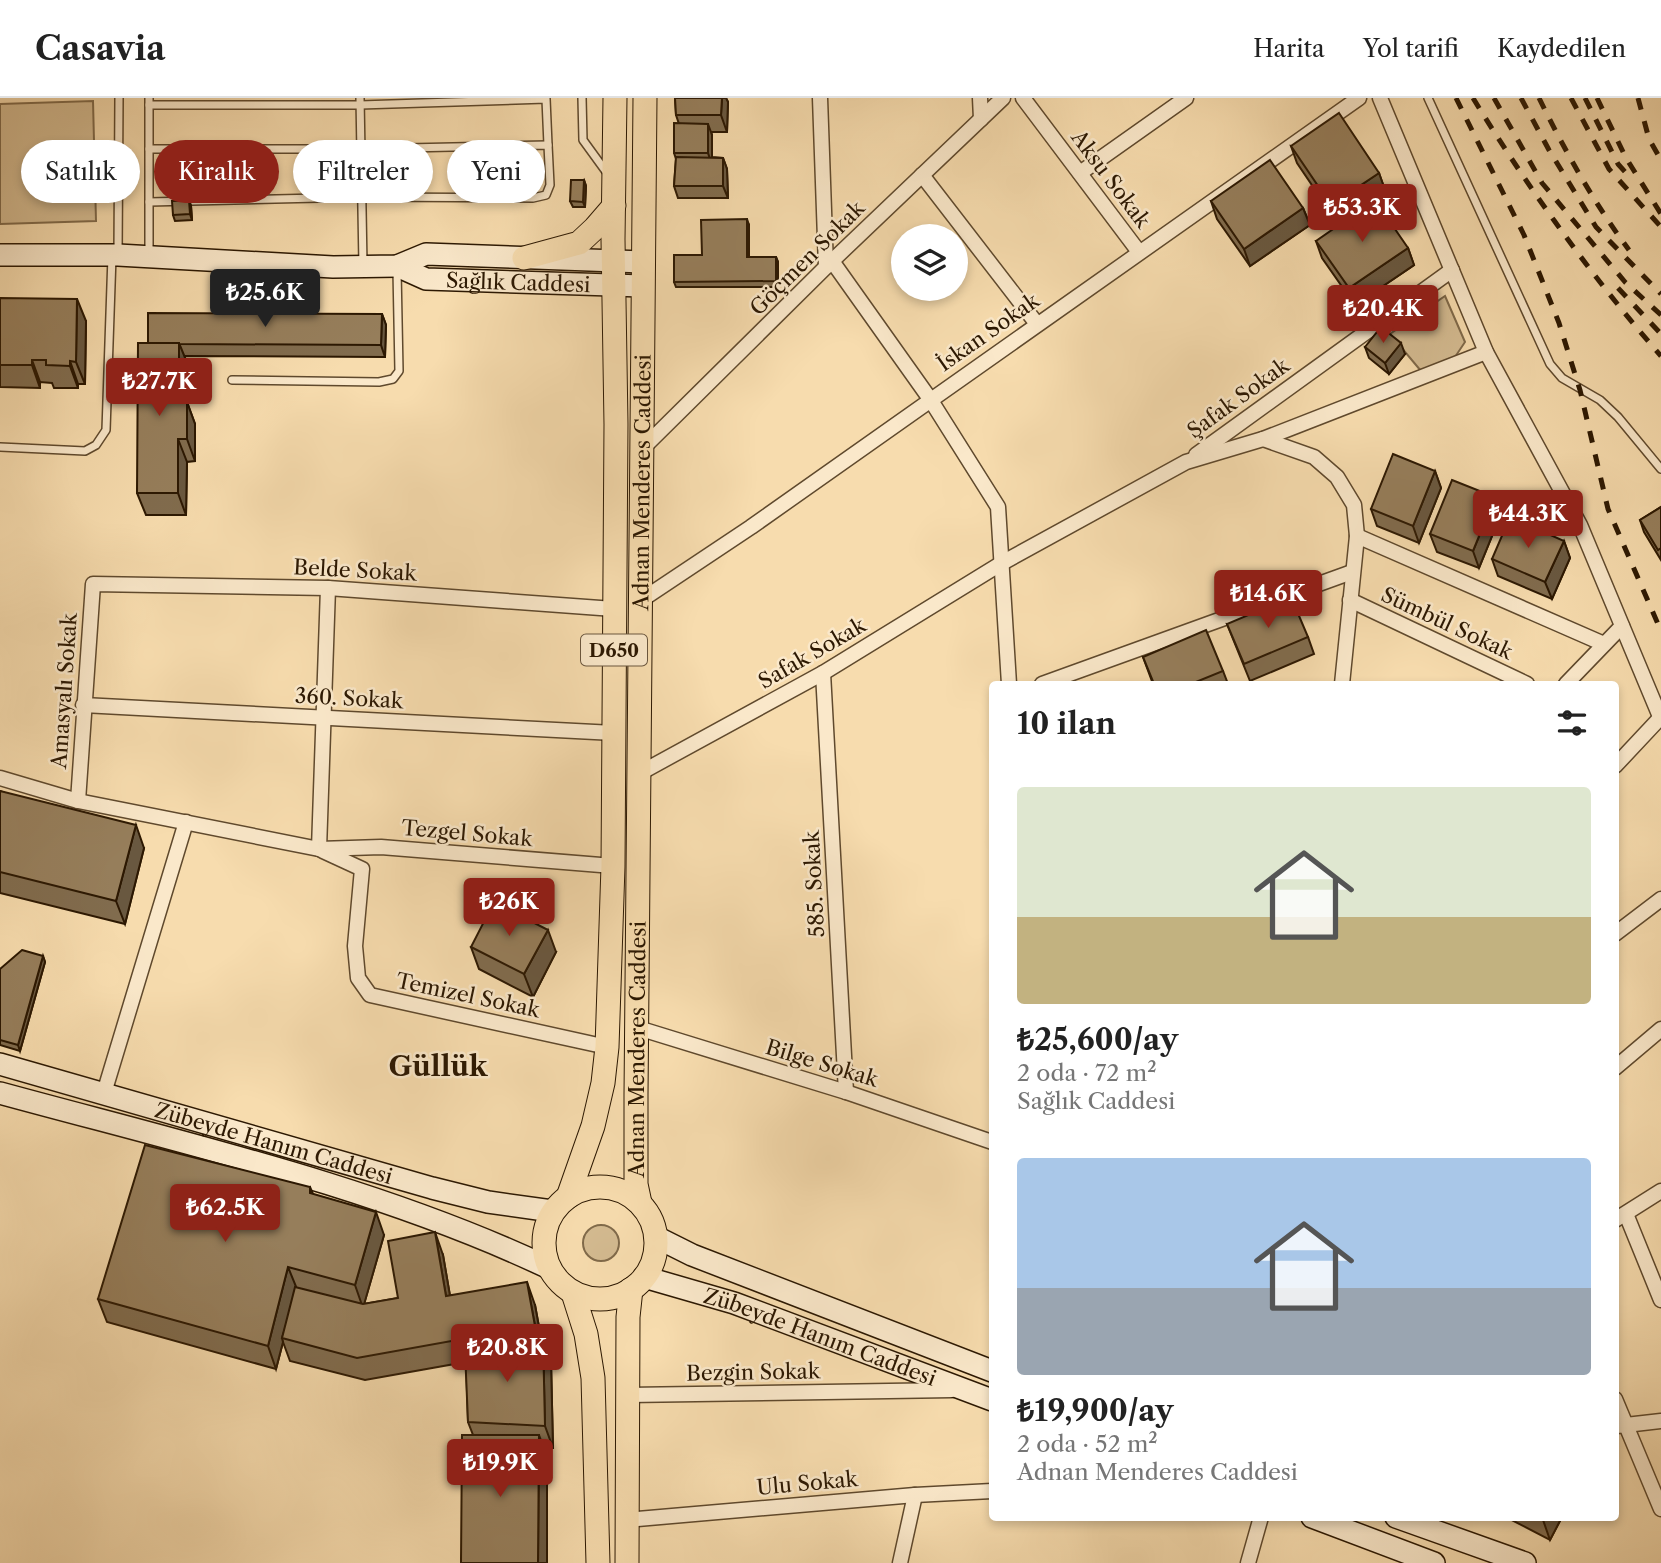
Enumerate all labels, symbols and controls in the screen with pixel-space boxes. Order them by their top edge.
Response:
text: Casavia [35,28,165,69]
text: Harita [1253,34,1325,63]
text: Yol tarifi [1363,34,1459,63]
text: Kaydedilen [1497,34,1626,63]
street label: Aksu Sokak [1066,124,1156,233]
chip: Satılık [21,140,140,203]
chip: Kiralık [154,140,279,203]
chip: Filtreler [293,140,433,203]
chip: Yeni [447,140,545,203]
pin: ₺53.3K [1305,184,1419,244]
text: ₺53.3K [1324,193,1400,221]
street label: Göçmen Sokak [745,195,870,320]
map controls [891,224,968,301]
button: layers [891,224,968,301]
street label: Sağlık Caddesi [445,267,591,297]
pin: ₺25.6K [208,270,322,329]
text: ₺25.6K [226,278,304,306]
pin: ₺20.4K [1326,286,1440,345]
street label: İskan Sokak [932,287,1045,376]
text: ₺20.4K [1343,294,1423,322]
street label: Şafak Sokak [1182,352,1295,443]
street label: Adnan Menderes Caddesi [628,354,655,612]
pin: ₺27.7K [102,358,216,418]
text: ₺27.7K [122,367,196,395]
pin: ₺44.3K [1471,490,1585,550]
text: ₺44.3K [1489,499,1567,527]
street label: Belde Sokak [293,554,418,586]
pin: ₺14.6K [1211,570,1325,630]
text: ₺14.6K [1230,579,1306,607]
street label: Sümbül Sokak [1377,582,1518,665]
street label: Amasyalı Sokak [46,611,82,771]
street label: Safak Sokak [754,612,871,694]
road number: D650 [581,635,647,666]
street label: 360. Sokak [294,683,405,713]
icon: filters [1553,704,1591,742]
text: 10 ilan [1017,705,1116,742]
street label: Tezgel Sokak [401,815,534,851]
street label: 585. Sokak [799,829,829,938]
icon: home [1241,832,1367,958]
pin: ₺26K [468,878,550,938]
text: ₺26K [480,887,538,915]
street label: Adnan Menderes Caddesi [624,921,650,1179]
street label: Temizel Sokak [394,968,543,1023]
text: ₺25,600/ay [1017,1021,1178,1058]
street label: Bilge Sokak [763,1034,882,1092]
district label: Güllük [389,1049,488,1083]
text: 2 oda · 72 m² [1017,1059,1157,1087]
text: Sağlık Caddesi [1017,1087,1175,1115]
street label: Zübeyde Hanım Caddesi [152,1097,396,1189]
pin: ₺62.5K [168,1184,282,1244]
text: ₺62.5K [186,1193,264,1221]
icon: home [1241,1203,1367,1329]
street label: Zübeyde Hanım Caddesi [701,1282,940,1390]
pin: ₺20.8K [450,1324,564,1384]
text: ₺20.8K [467,1333,547,1361]
street label: Bezgin Sokak [686,1358,821,1386]
text: ₺19,900/ay [1017,1392,1173,1429]
text: 2 oda · 52 m² [1017,1430,1158,1458]
pin: ₺19.9K [443,1440,557,1499]
text: ₺19.9K [463,1448,537,1476]
text: Adnan Menderes Caddesi [1017,1458,1298,1486]
street label: Ulu Sokak [755,1466,859,1500]

